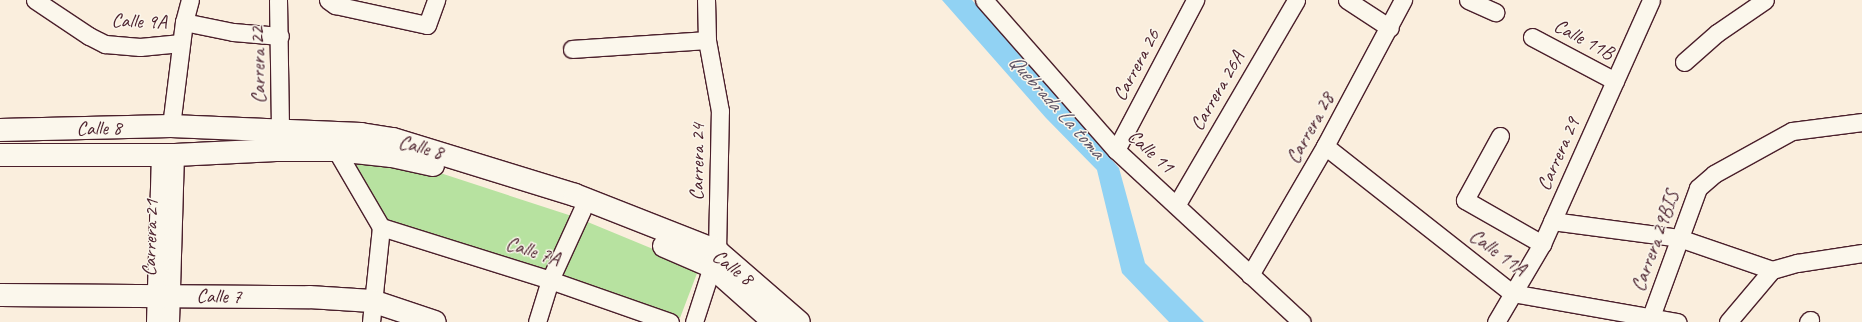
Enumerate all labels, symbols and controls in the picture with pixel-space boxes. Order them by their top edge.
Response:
street label: Calle 9A [111,8,167,34]
street label: Calle 11B [1550,13,1618,65]
street label: Carrera 26 [1107,25,1165,105]
street label: Carrera 22 [245,26,271,104]
street label: Carrera 26A [1185,47,1249,135]
water label: Quebrada La toma [1004,49,1110,163]
street label: Carrera 28 [1281,88,1339,168]
street label: Carrera 29 [1531,114,1585,194]
street label: Calle 8 [76,116,122,140]
street label: Carrera 24 [684,123,710,201]
street label: Calle 11 [1123,124,1179,178]
street label: Calle 8 [396,130,446,164]
street label: Carrera 29BIS [1626,187,1684,295]
street label: Carrera 21 [137,199,163,277]
street label: Calle 11A [1465,223,1531,281]
street label: Calle 7A [503,231,563,271]
street label: Calle 8 [708,244,758,290]
street label: Calle 7 [196,284,242,308]

